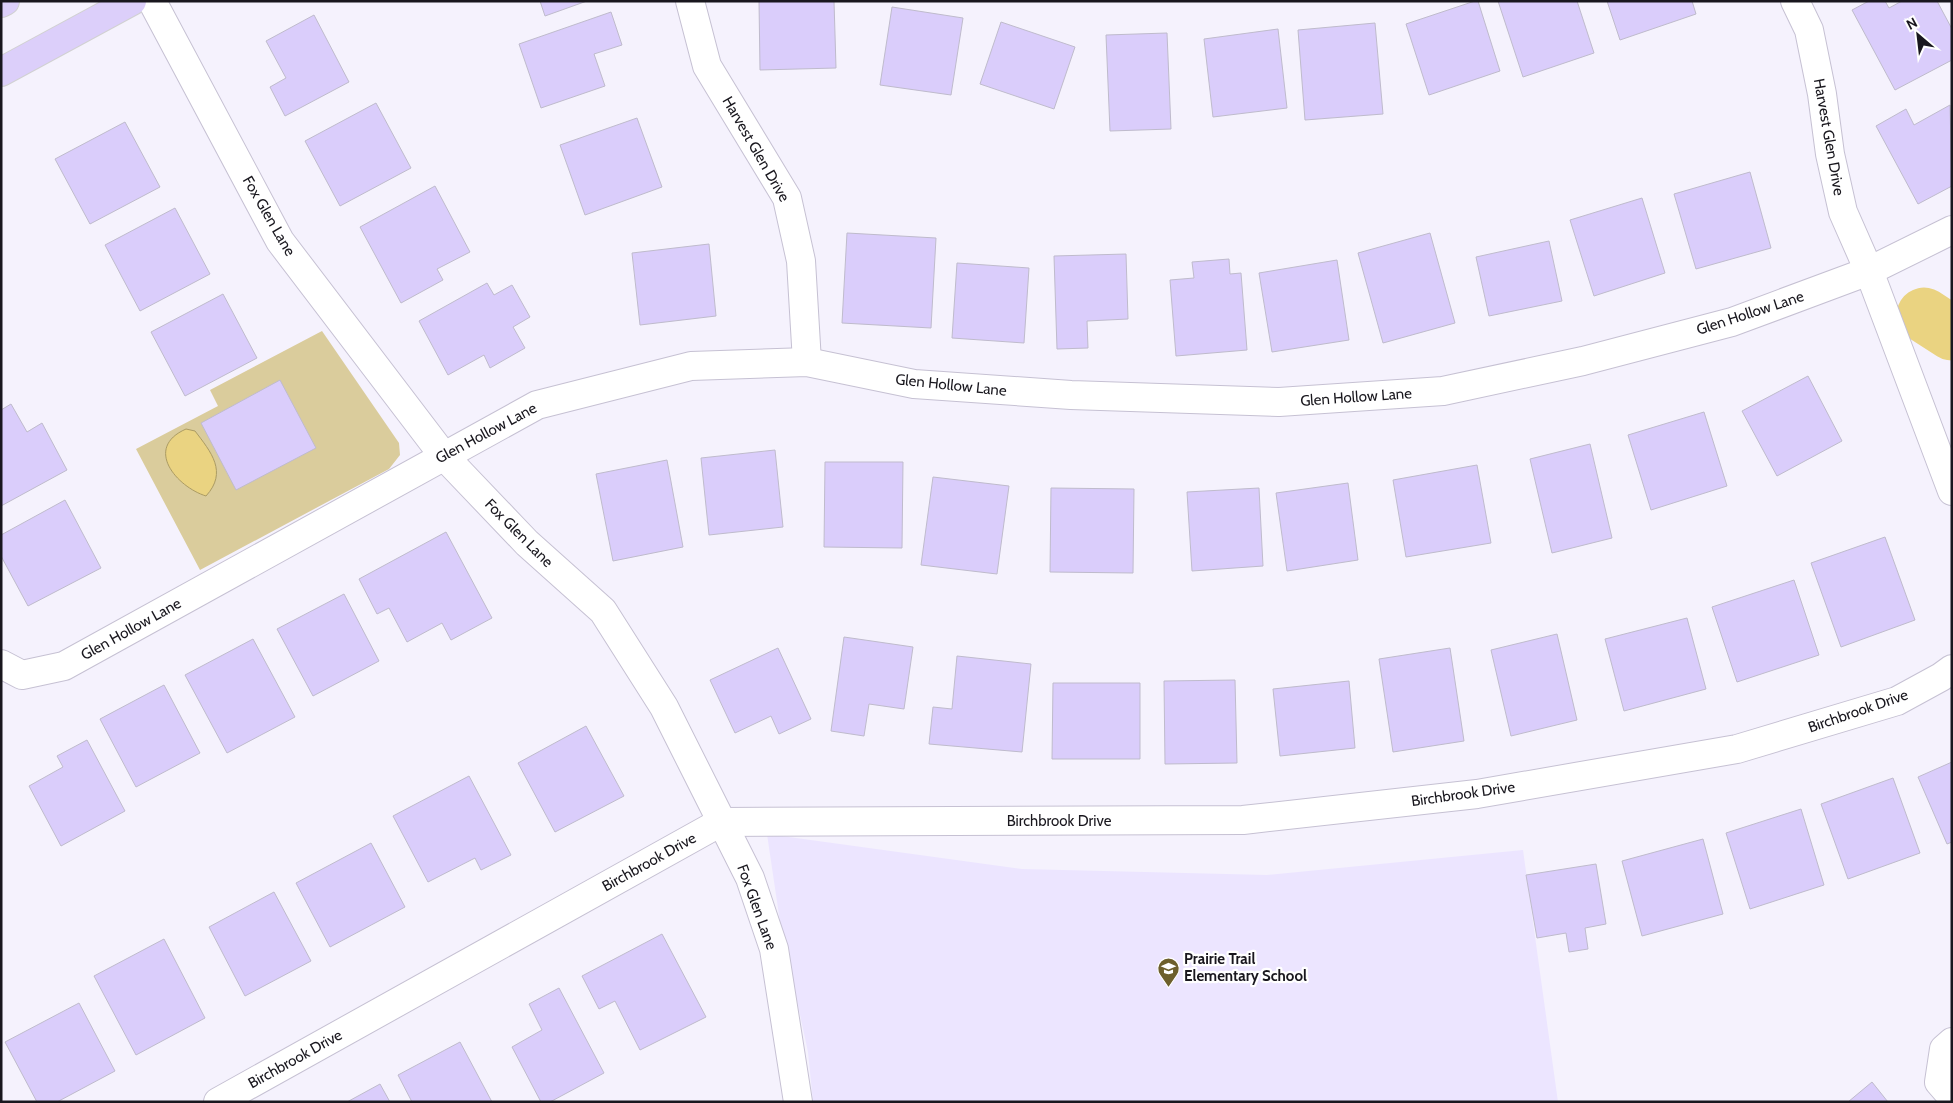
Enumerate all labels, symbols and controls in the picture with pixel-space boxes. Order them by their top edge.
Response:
north arrow [1893,10,1943,60]
text: N [1903,13,1920,34]
street label: Harvest Glen Drive [1810,77,1848,197]
street label: Harvest Glen Drive [719,93,794,205]
street label: Fox Glen Lane [239,173,299,259]
street label: Glen Hollow Lane [1694,287,1806,339]
street label: Glen Hollow Lane [894,370,1008,400]
street label: Glen Hollow Lane [1300,384,1413,410]
street label: Glen Hollow Lane [432,399,540,467]
street label: Fox Glen Lane [481,495,557,571]
street label: Glen Hollow Lane [78,594,185,664]
street label: Birchbrook Drive [1806,685,1911,737]
street label: Birchbrook Drive [1410,778,1516,810]
street label: Birchbrook Drive [1007,812,1112,830]
street label: Birchbrook Drive [599,829,699,895]
street label: Fox Glen Lane [733,862,781,952]
place label: Prairie Trail Elementary School [1184,950,1307,985]
school or university icon: Prairie Trail Elementary School [1156,956,1180,987]
street label: Birchbrook Drive [245,1026,345,1092]

